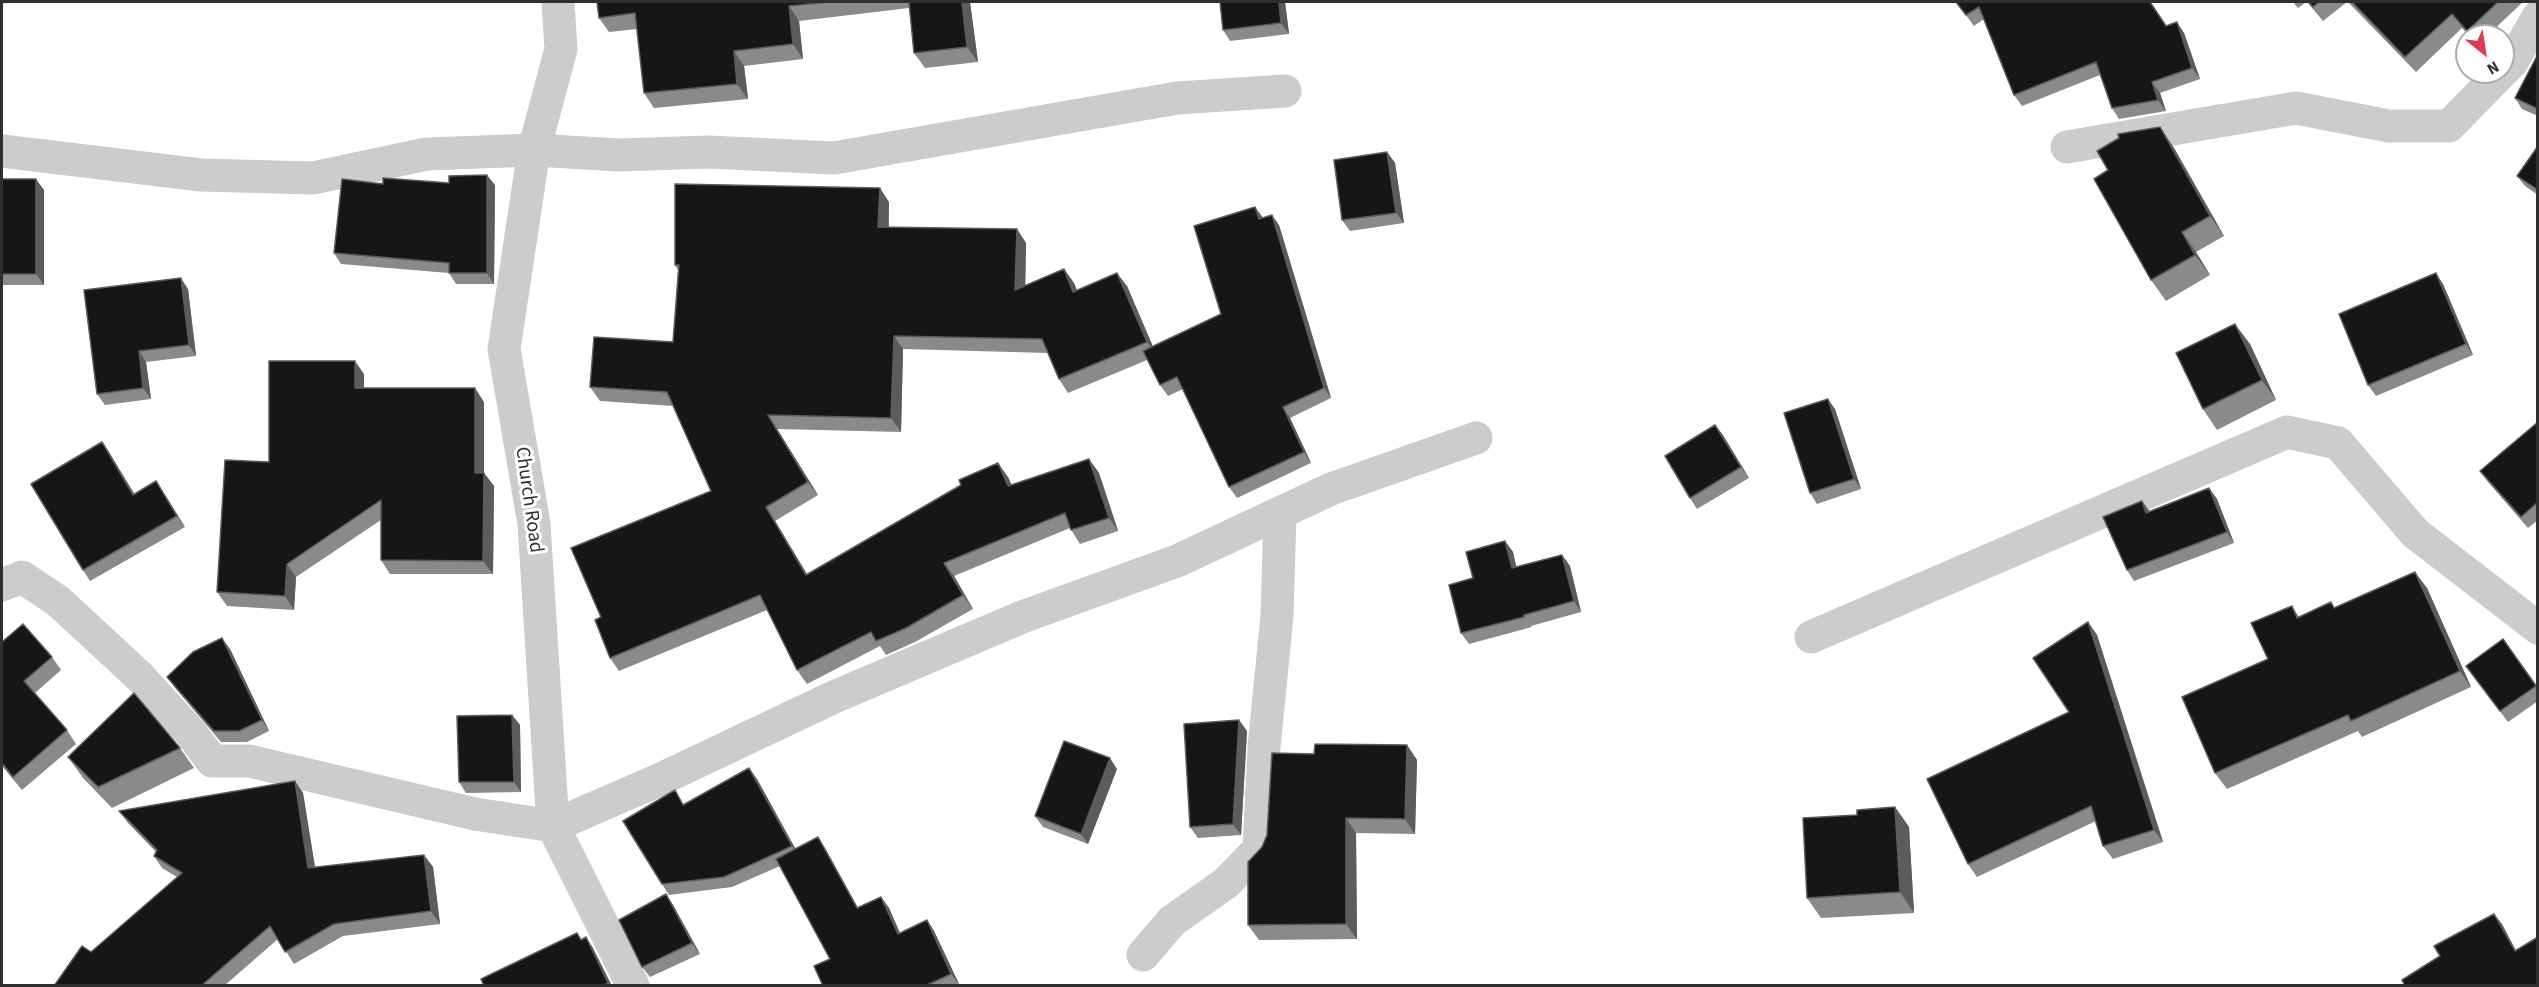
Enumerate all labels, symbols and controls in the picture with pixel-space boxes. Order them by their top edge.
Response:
north arrow [2455,24,2515,84]
text: N [2483,56,2503,80]
street label: Church Road [509,445,547,555]

